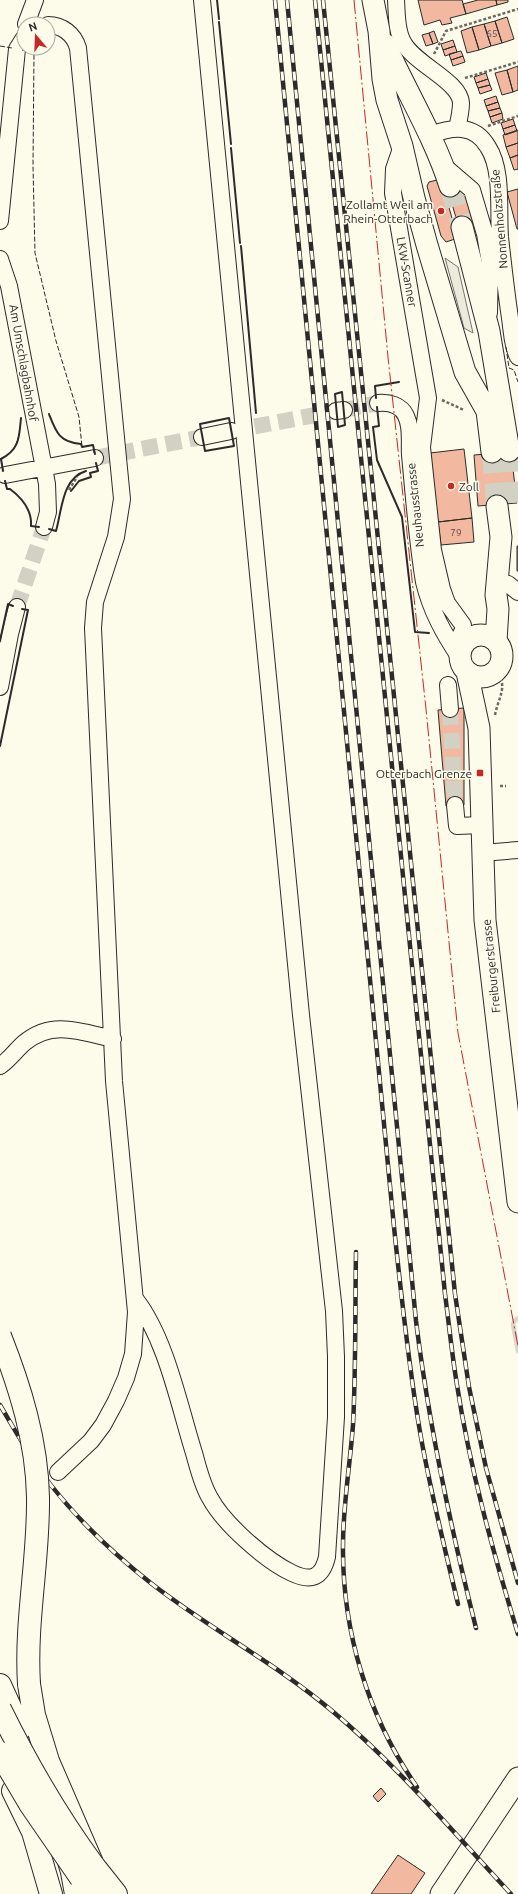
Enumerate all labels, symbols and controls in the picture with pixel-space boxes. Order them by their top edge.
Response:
north arrow [16,16,56,56]
text: N [27,20,39,34]
house number: 65 [486,28,498,39]
street label: Nonnenholzstraße [488,169,510,269]
place label: Zollamt Weil am Rhein-Otterbach [343,198,433,225]
marker: Zollamt Weil am Rhein-Otterbach [436,206,446,216]
street label: LKW-Scanner [394,236,420,309]
street label: Am Umschlagbahnhof [7,303,41,423]
street label: Neuhausstrasse [404,462,426,548]
place label: Zoll [459,480,479,493]
marker: Zoll [446,481,456,491]
house number: 79 [450,527,462,538]
place label: Otterbach Grenze [376,767,472,780]
marker: Otterbach Grenze [475,768,485,778]
street label: Freiburgerstrasse [480,918,502,1014]

